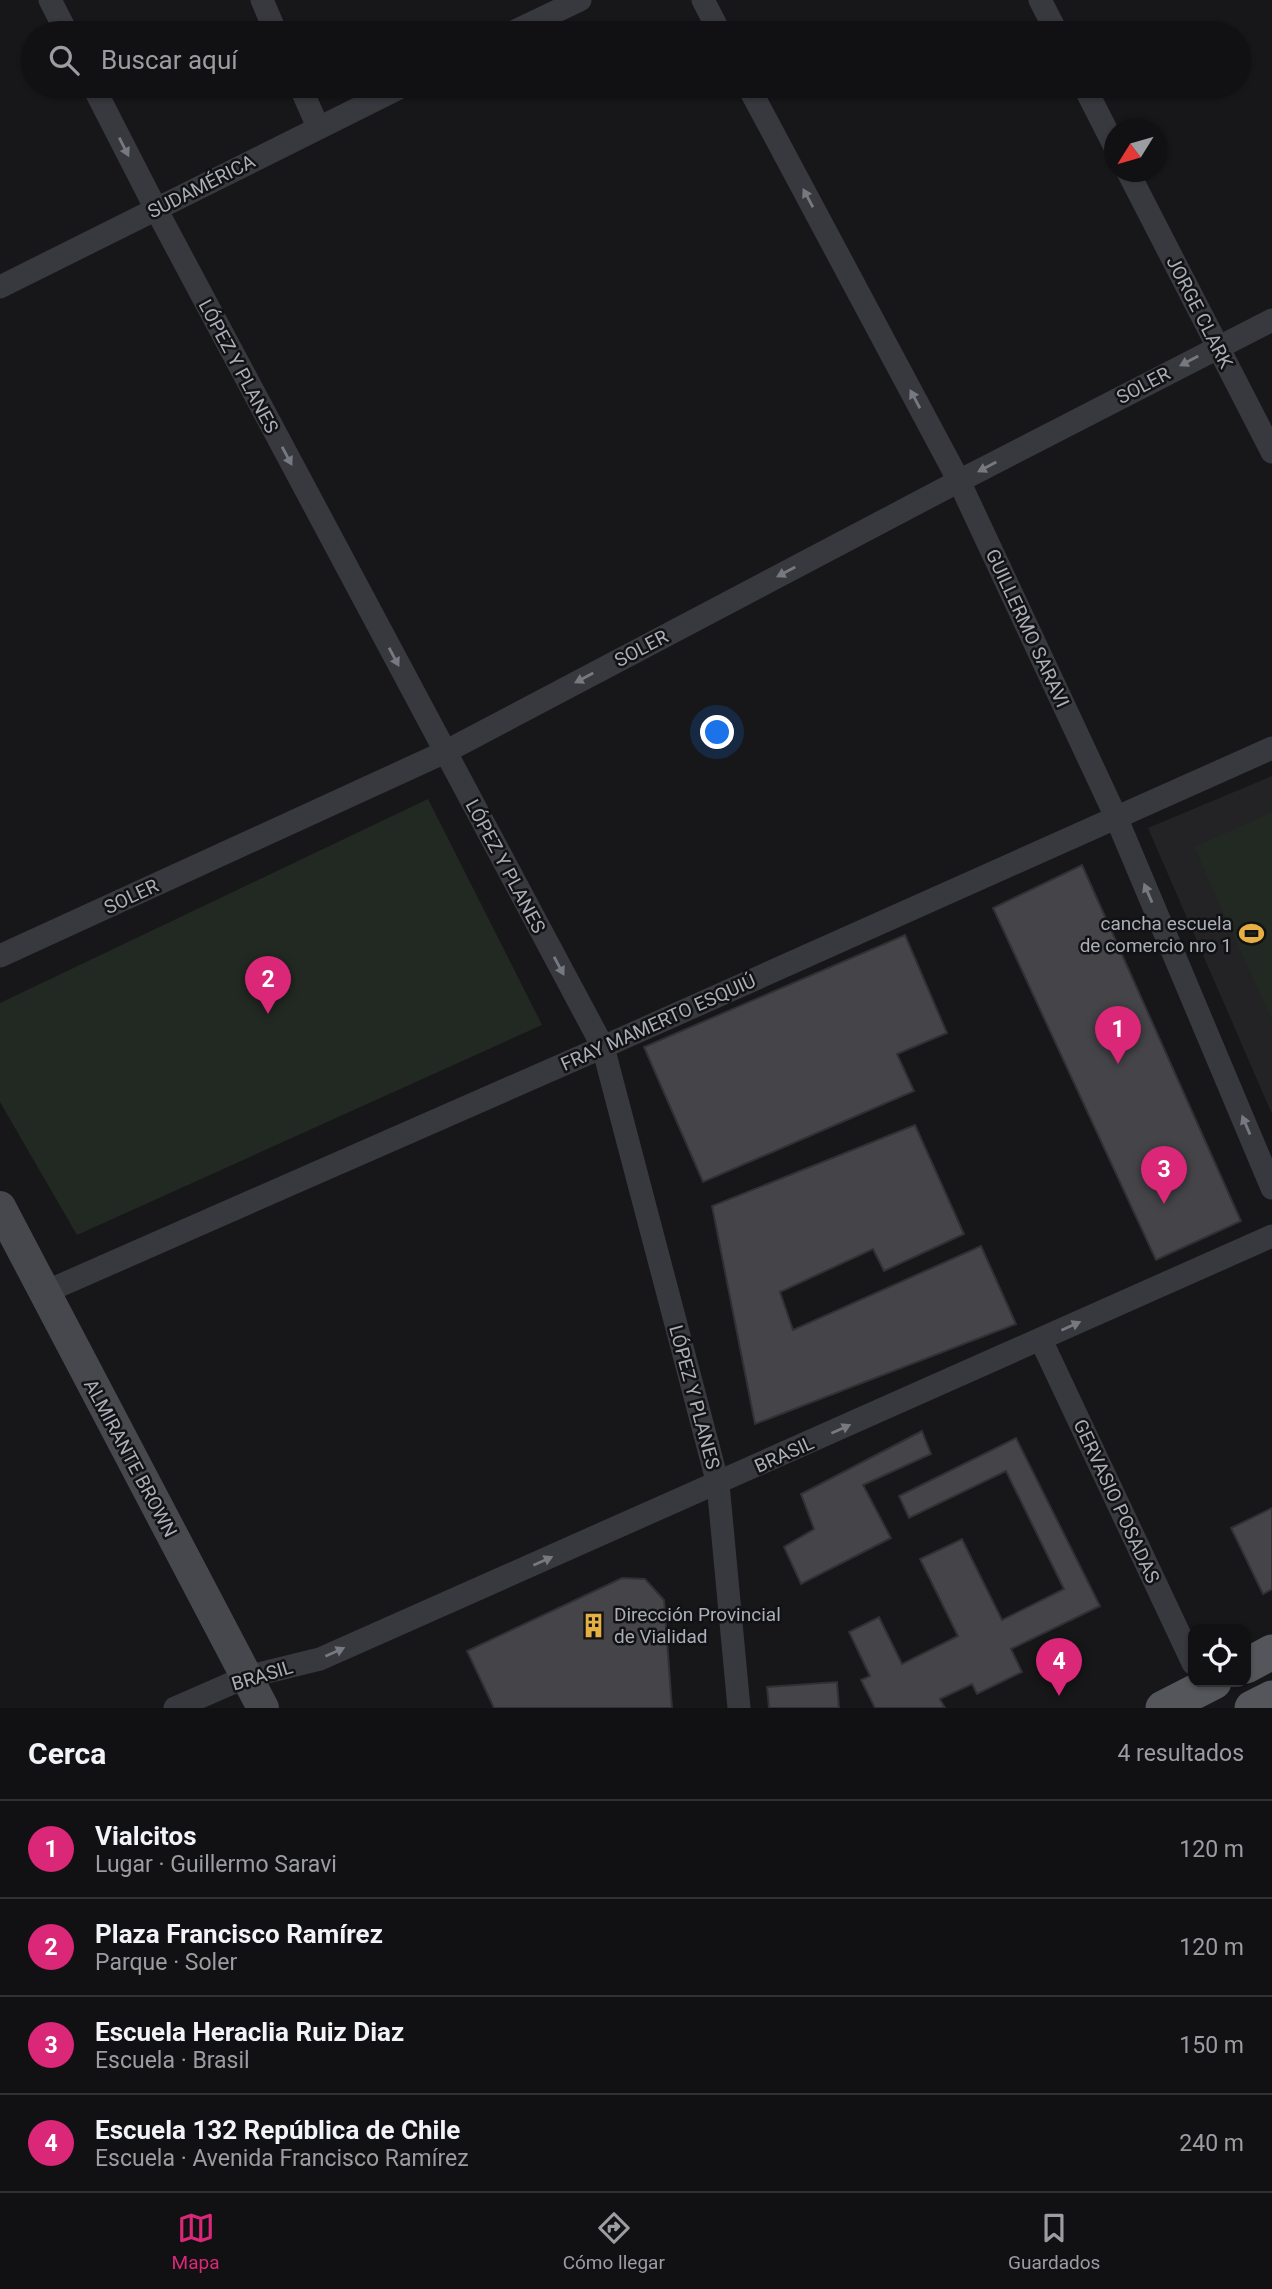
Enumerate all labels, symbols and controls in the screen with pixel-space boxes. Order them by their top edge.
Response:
search box [21,21,1251,98]
icon: search [45,41,83,79]
text: Buscar aquí [101,45,238,75]
north arrow [1104,119,1167,182]
one-way arrow [119,137,130,157]
street label: SUDAMÉRICA [144,149,259,223]
one-way arrow [803,188,814,208]
street label: JORGE CLARK [1161,252,1238,372]
street label: LÓPEZ Y PLANES [194,295,283,437]
one-way arrow [1179,356,1199,367]
street label: SOLER [1113,362,1174,409]
one-way arrow [910,389,921,409]
one-way arrow [282,446,293,466]
one-way arrow [977,461,997,472]
street label: GUILLERMO SARAVI [981,545,1074,711]
one-way arrow [775,566,795,578]
street label: SOLER [611,625,672,672]
one-way arrow [388,647,400,667]
one-way arrow [574,673,594,684]
your location [700,715,734,749]
street label: LÓPEZ Y PLANES [461,795,550,937]
street label: SOLER [100,874,162,919]
one-way arrow [1142,882,1153,903]
place label: cancha escuela de comercio nro 1 [1080,912,1232,957]
sports icon: cancha escuela de comercio nro 1 [1238,920,1266,948]
pin: 2 [245,956,291,1014]
one-way arrow [553,956,565,976]
street label: FRAY MAMERTO ESQUIÚ [557,969,759,1076]
pin: 1 [1095,1006,1141,1064]
one-way arrow [1240,1114,1251,1135]
pin: 3 [1141,1146,1187,1204]
one-way arrow [1061,1320,1081,1332]
street label: LÓPEZ Y PLANES [664,1323,725,1472]
street label: ALMIRANTE BROWN [79,1375,182,1541]
street label: GERVASIO POSADAS [1069,1416,1165,1587]
one-way arrow [831,1423,851,1435]
street label: BRASIL [751,1431,817,1478]
one-way arrow [533,1555,554,1566]
place label: Dirección Provincial de Vialidad [614,1603,781,1648]
building icon: Dirección Provincial de Vialidad [580,1611,608,1639]
map controls [1188,1624,1251,1687]
button: locate [1188,1624,1251,1687]
pin: 4 [1036,1638,1082,1696]
one-way arrow [325,1646,345,1658]
street label: BRASIL [229,1655,295,1696]
text: Cerca [28,1736,106,1771]
text: 4 resultados [1117,1740,1244,1767]
text: Vialcitos [95,1821,197,1851]
text: 1 [44,1836,58,1863]
text: 120 m [1179,1836,1244,1863]
text: Lugar · Guillermo Saravi [95,1851,337,1878]
text: Plaza Francisco Ramírez [95,1919,383,1949]
text: 2 [44,1934,58,1961]
text: 120 m [1179,1934,1244,1961]
text: Parque · Soler [95,1949,237,1976]
text: Escuela Heraclia Ruiz Diaz [95,2017,404,2047]
text: 3 [44,2032,58,2059]
text: 150 m [1179,2032,1244,2059]
text: Escuela · Brasil [95,2047,250,2074]
text: Escuela 132 República de Chile [95,2115,460,2145]
text: 4 [44,2130,58,2157]
text: 240 m [1179,2130,1244,2157]
text: Escuela · Avenida Francisco Ramírez [95,2145,469,2172]
tab: Mapa [172,2209,220,2274]
tab: Cómo llegar [563,2209,665,2274]
tab: Guardados [1008,2209,1100,2274]

